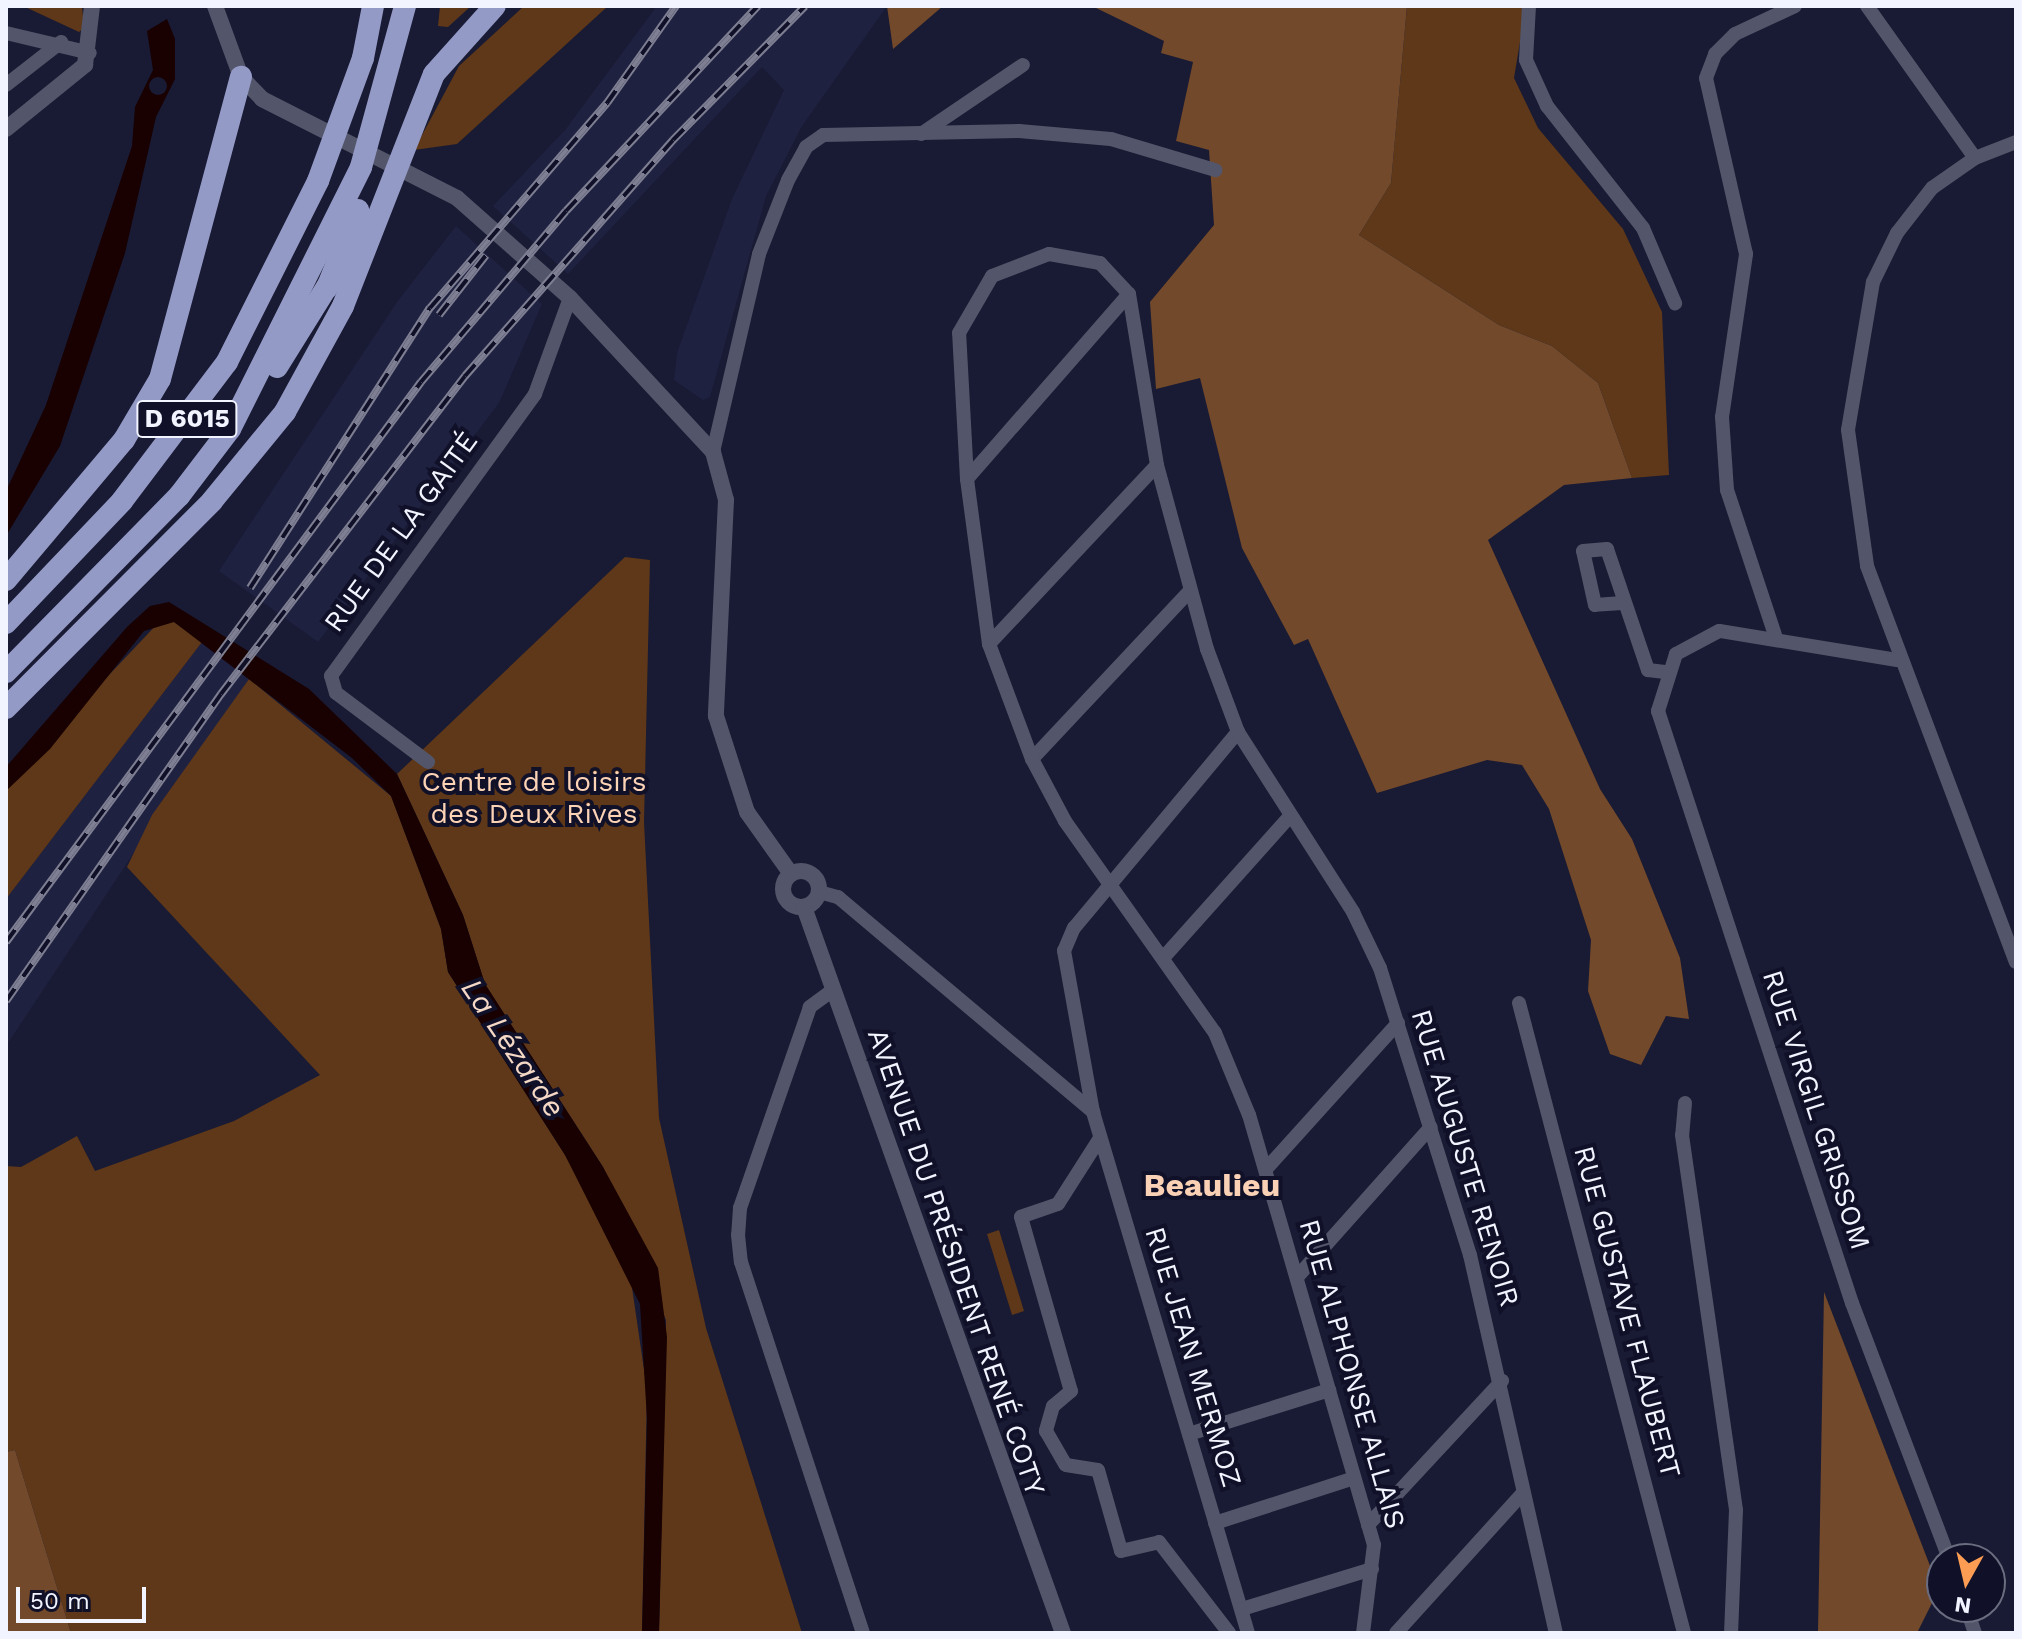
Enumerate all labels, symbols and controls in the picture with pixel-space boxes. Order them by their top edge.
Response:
road number: D 6015 [135,397,239,441]
street label: RUE DE LA GAITÉ [317,425,485,639]
park label: Centre de loisirs des Deux Rives [422,765,646,831]
street label: RUE VIRGIL GRISSOM [1755,965,1877,1255]
water label: La Lézarde [453,972,573,1124]
street label: RUE AUGUSTE RENOIR [1404,1005,1526,1311]
street label: AVENUE DU PRÉSIDENT RENÉ COTY [860,1024,1052,1500]
street label: RUE GUSTAVE FLAUBERT [1566,1142,1688,1482]
district label: Beaulieu [1144,1166,1280,1204]
street label: RUE ALPHONSE ALLAIS [1291,1214,1413,1534]
street label: RUE JEAN MERMOZ [1137,1223,1249,1491]
north arrow [1926,1543,2006,1623]
scale bar [20,1571,150,1621]
text: 50 m [30,1587,90,1615]
text: N [1953,1592,1973,1619]

